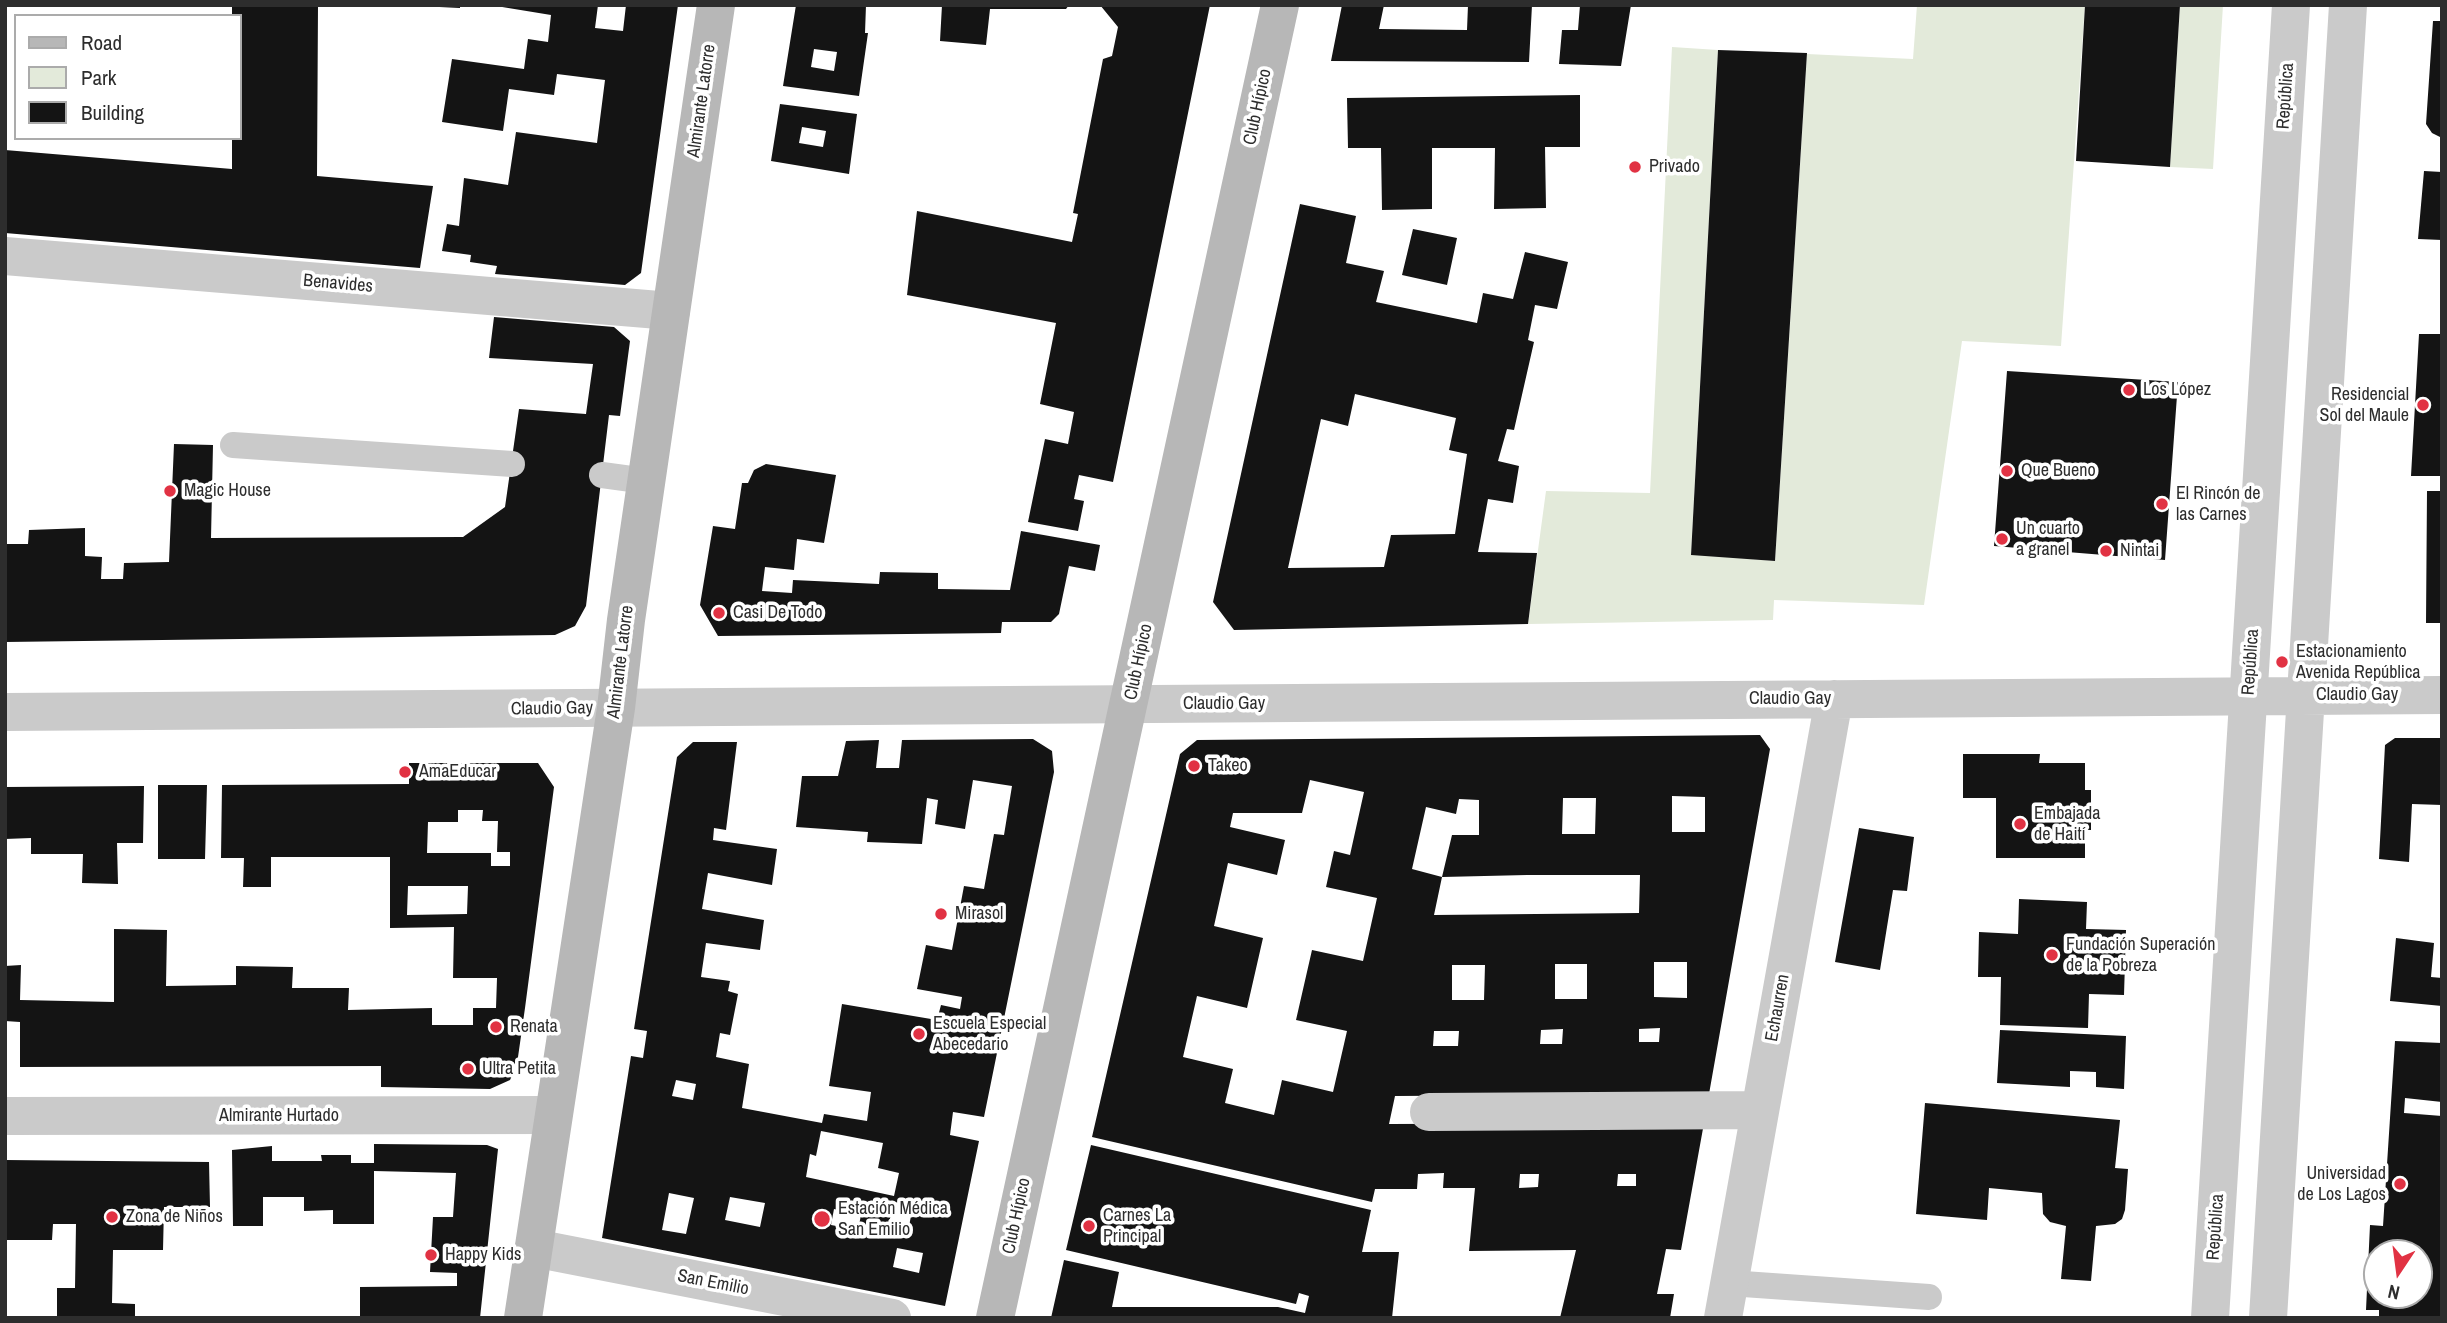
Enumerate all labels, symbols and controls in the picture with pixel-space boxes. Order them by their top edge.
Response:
legend [14,14,242,140]
text: Road [81,28,122,57]
street label: Almirante Latorre [683,43,721,159]
street label: República [2273,62,2299,130]
text: Park [81,63,116,92]
street label: Club Hípico [1239,67,1277,147]
text: Building [81,98,144,127]
place label: Privado [1649,156,1700,178]
marker: Privado [1627,159,1643,175]
street label: Benavides [302,270,374,298]
place label: Los López [2143,379,2211,401]
marker: Los López [2121,382,2137,398]
place label: Residencial Sol del Maule [2320,384,2409,426]
marker: Residencial Sol del Maule [2415,397,2431,413]
place label: Que Bueno [2021,460,2096,482]
marker: Que Bueno [1999,463,2015,479]
place label: Magic House [184,480,271,502]
marker: Magic House [162,483,178,499]
place label: El Rincón de las Carnes [2176,483,2261,526]
marker: El Rincón de las Carnes [2154,496,2170,512]
place label: Un cuarto a granel [2016,518,2080,560]
marker: Un cuarto a granel [1994,531,2010,547]
place label: Nintai [2120,540,2159,562]
marker: Nintai [2098,543,2114,559]
place label: Casi De Todo [733,602,822,624]
street label: Almirante Latorre [603,604,639,720]
marker: Casi De Todo [711,605,727,621]
street label: Club Hípico [1120,622,1158,702]
street label: República [2238,628,2264,696]
place label: Estacionamiento Avenida República [2296,641,2420,684]
marker: Estacionamiento Avenida República [2274,654,2290,670]
street label: Claudio Gay [2316,684,2398,706]
street label: Claudio Gay [1749,688,1831,710]
street label: Claudio Gay [1183,693,1265,715]
street label: Claudio Gay [511,697,593,721]
place label: Takeo [1208,755,1248,777]
marker: Takeo [1186,758,1202,774]
place label: AmaEducar [419,761,496,783]
marker: AmaEducar [397,764,413,780]
place label: Embajada de Haití [2034,803,2100,846]
marker: Embajada de Haití [2012,816,2028,832]
place label: Mirasol [955,903,1003,925]
marker: Mirasol [933,906,949,922]
place label: Fundación Superación de la Pobreza [2066,934,2215,976]
marker: Fundación Superación de la Pobreza [2044,947,2060,963]
street label: Echaurren [1761,973,1795,1043]
place label: Escuela Especial Abecedario [933,1013,1046,1056]
place label: Renata [510,1016,558,1038]
marker: Renata [488,1019,504,1035]
marker: Escuela Especial Abecedario [911,1026,927,1042]
place label: Ultra Petita [482,1058,556,1080]
marker: Ultra Petita [460,1061,476,1077]
street label: Almirante Hurtado [219,1105,339,1127]
place label: Universidad de Los Lagos [2297,1163,2386,1206]
street label: Club Hípico [998,1176,1036,1256]
marker: Universidad de Los Lagos [2392,1176,2408,1192]
street label: República [2203,1193,2229,1261]
place label: Estación Médica San Emilio [838,1198,948,1240]
place label: Carnes La Principal [1103,1205,1171,1248]
place label: Zona de Niños [126,1206,223,1228]
marker: Zona de Niños [104,1209,120,1225]
marker: Estación Médica San Emilio [812,1209,832,1229]
marker: Carnes La Principal [1081,1218,1097,1234]
north arrow [2363,1239,2433,1309]
place label: Happy Kids [445,1244,521,1266]
marker: Happy Kids [423,1247,439,1263]
street label: San Emilio [676,1266,750,1300]
text: N [2385,1279,2402,1306]

